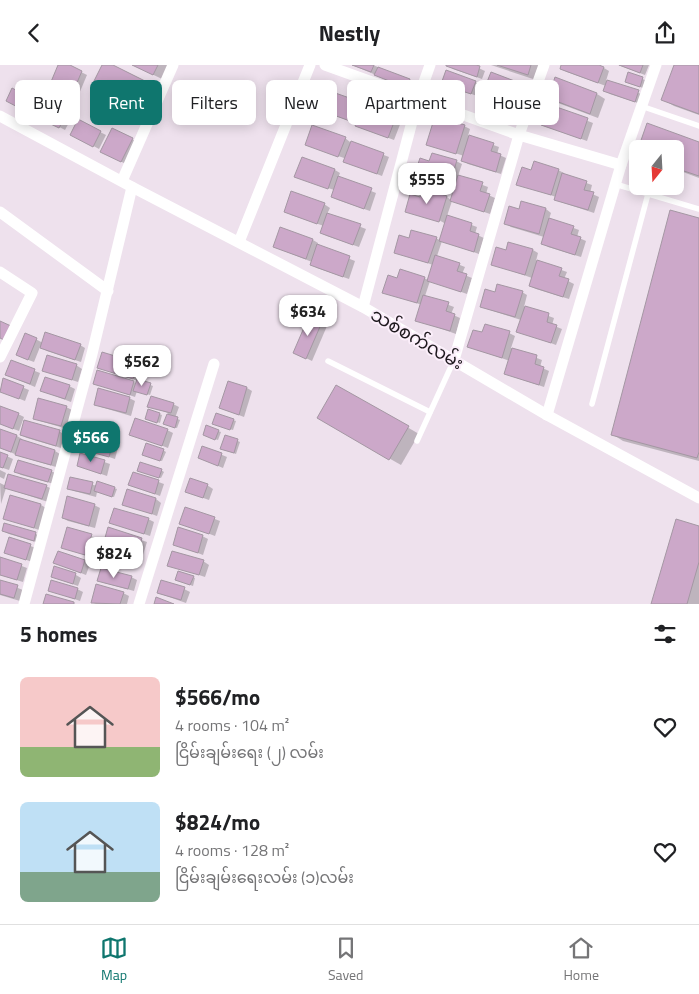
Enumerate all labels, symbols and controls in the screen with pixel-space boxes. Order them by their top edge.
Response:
text: Nestly [319,16,380,50]
icon: back [20,19,48,47]
icon: share [651,19,679,47]
chip: Buy [15,80,80,125]
chip: Rent [90,80,162,125]
chip: Filters [172,80,256,125]
chip: New [266,80,337,125]
chip: Apartment [347,80,465,125]
chip: House [475,80,559,125]
north arrow [629,140,684,195]
map controls [629,140,684,195]
pin: $555 [397,163,457,205]
text: $555 [409,167,445,191]
pin: $634 [278,295,338,337]
text: $634 [290,299,326,323]
street label: သစ်စက်လမ်း [366,301,469,376]
pin: $562 [112,345,172,387]
text: $562 [124,349,160,373]
pin: $566 [61,421,121,463]
text: $566 [73,425,109,449]
pin: $824 [84,537,144,579]
text: $824 [96,541,132,565]
text: 5 homes [20,618,97,650]
icon: filters [651,620,679,648]
text: $566/mo [175,681,260,713]
icon: home [60,697,120,757]
text: 4 rooms · 104 m² [175,713,289,737]
icon: heart [651,713,679,741]
text: ငြိမ်းချမ်းရေး (၂) လမ်း [175,740,324,764]
text: $824/mo [175,806,260,838]
icon: home [60,822,120,882]
text: 4 rooms · 128 m² [175,838,289,862]
icon: heart [651,838,679,866]
text: ငြိမ်းချမ်းရေးလမ်း (၁)လမ်း [175,865,354,889]
tab: Map [100,934,128,985]
tab: Saved [328,934,364,985]
tab: Home [563,934,599,985]

